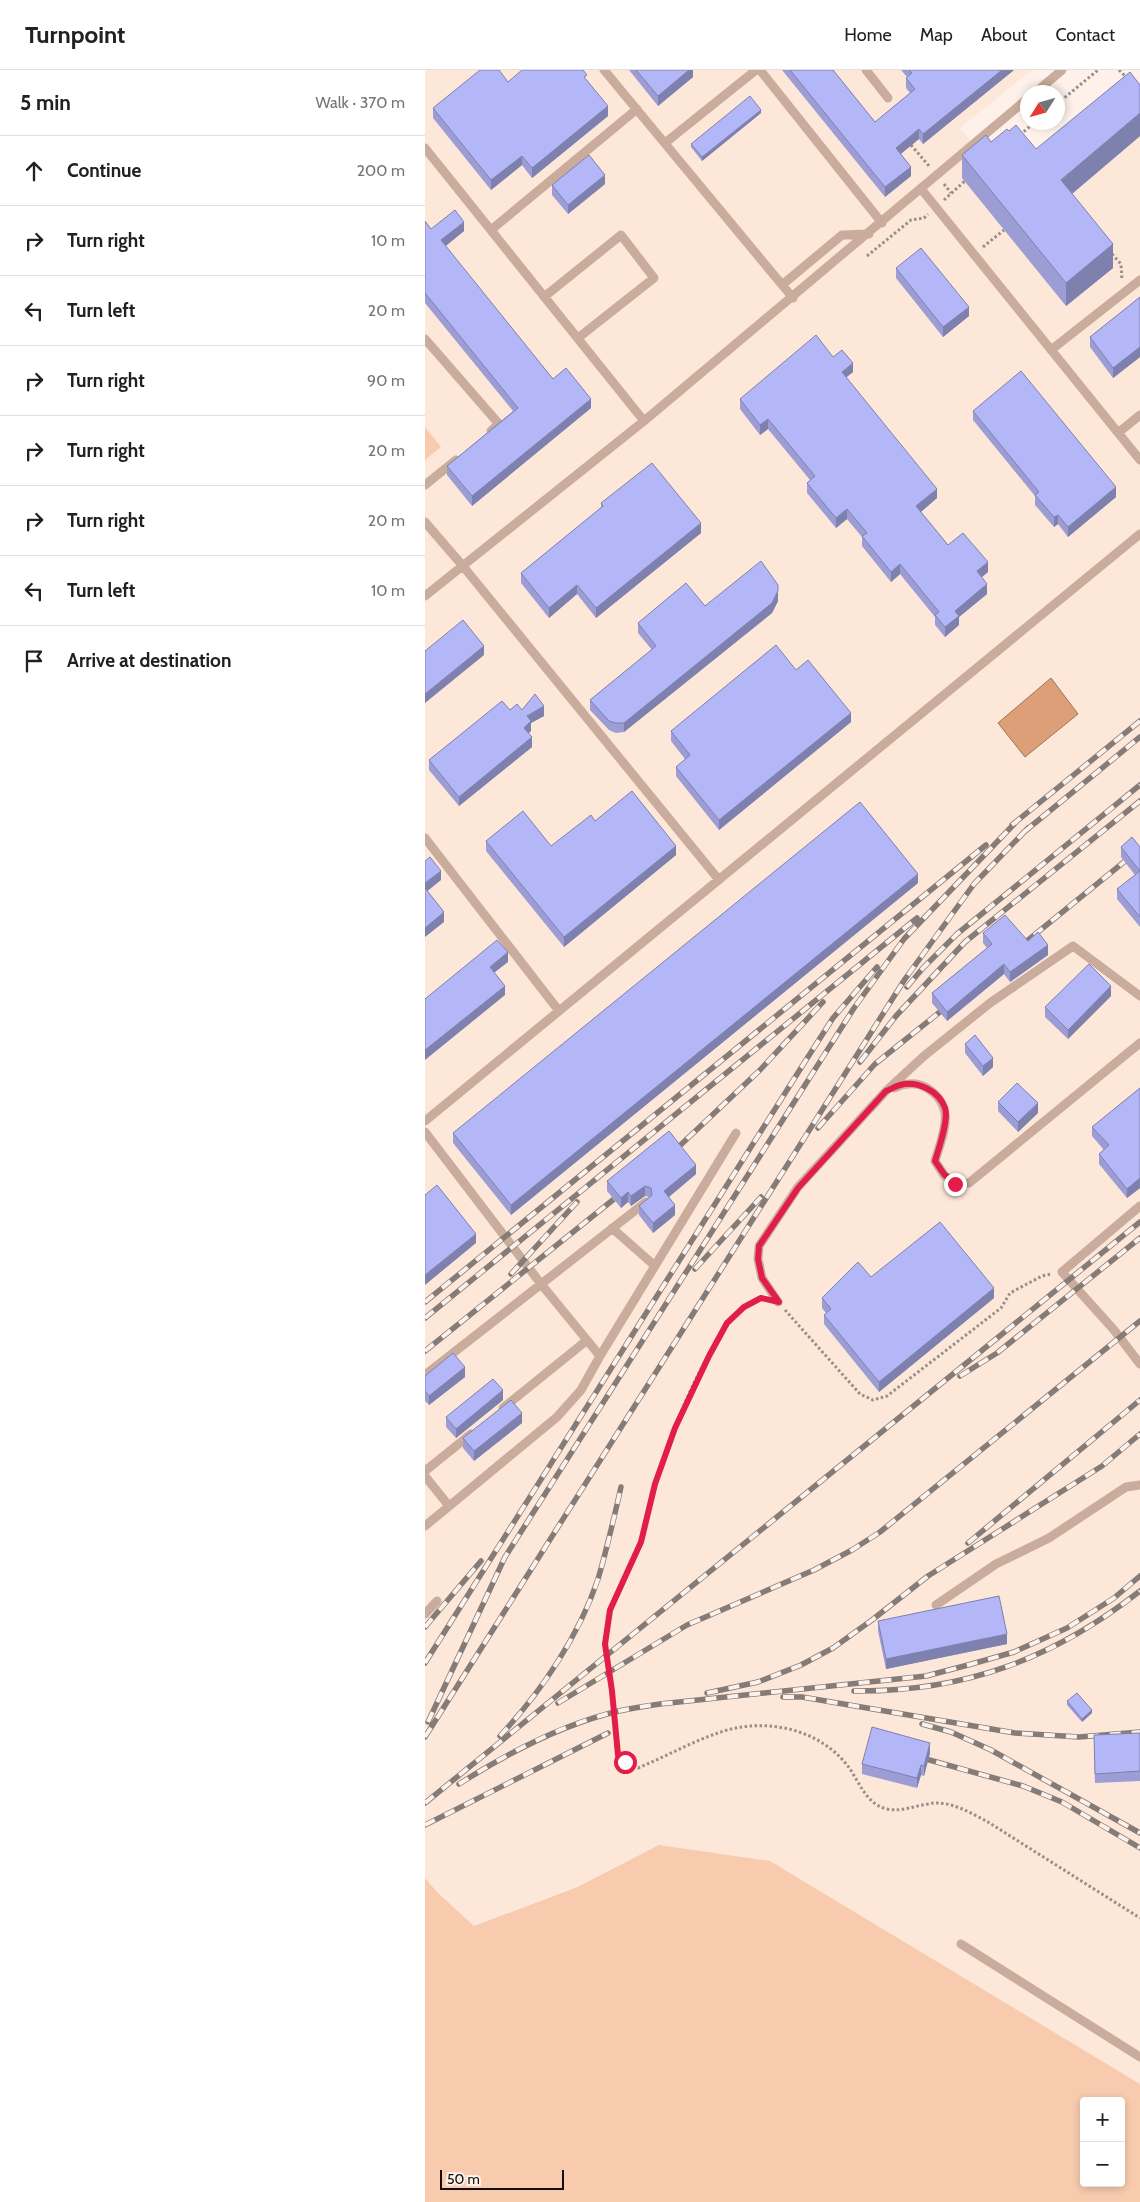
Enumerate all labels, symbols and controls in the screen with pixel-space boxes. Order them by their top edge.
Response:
text: Turnpoint [25,20,125,49]
text: Home [844,24,892,46]
text: Map [920,24,953,46]
text: About [981,24,1027,46]
text: Contact [1055,24,1115,46]
north arrow [1020,85,1065,130]
text: 5 min [20,90,71,115]
text: Walk · 370 m [316,93,405,112]
icon: ahead [20,157,48,185]
text: Continue [67,159,141,182]
text: 200 m [357,161,405,180]
icon: right [20,227,48,255]
text: Turn right [67,229,145,252]
text: 10 m [371,231,405,250]
icon: left [20,297,48,325]
text: Turn left [67,299,135,322]
text: 20 m [368,301,405,320]
icon: right [20,367,48,395]
text: Turn right [67,369,145,392]
text: 90 m [367,371,405,390]
icon: right [20,437,48,465]
text: Turn right [67,439,145,462]
text: 20 m [368,441,405,460]
icon: right [20,507,48,535]
text: Turn right [67,509,145,532]
text: 20 m [368,511,405,530]
icon: left [20,577,48,605]
text: Turn left [67,579,135,602]
text: 10 m [371,581,405,600]
icon: arrive [20,647,48,675]
text: Arrive at destination [67,649,231,672]
route end [944,1173,967,1196]
route start [614,1751,637,1774]
map controls [1080,2097,1125,2187]
button: + [1080,2097,1125,2142]
button: − [1080,2142,1125,2187]
scale bar [440,2167,564,2190]
text: 50 m [447,2170,480,2188]

